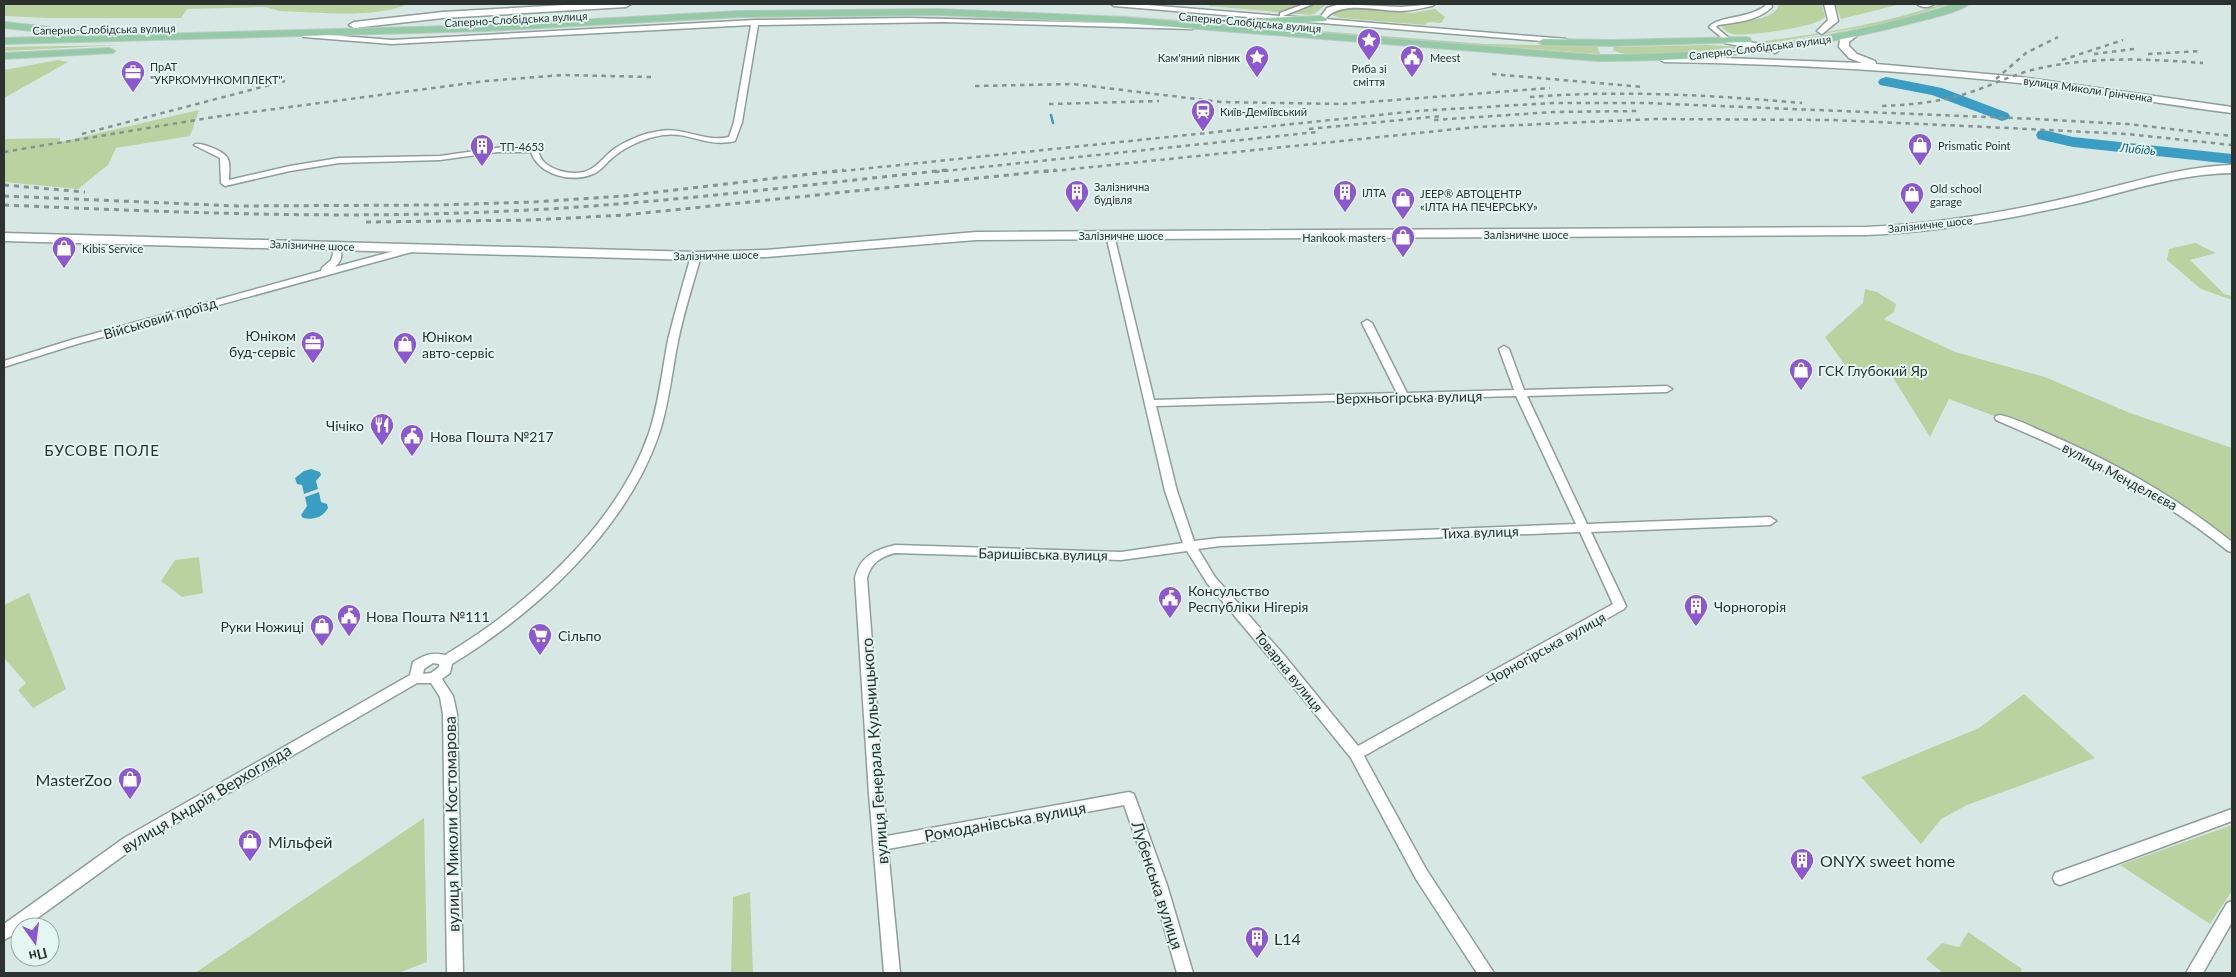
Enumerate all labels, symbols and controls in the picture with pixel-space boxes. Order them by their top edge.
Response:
street label: Саперно-Слобідська вулиця [444,9,588,29]
street label: Саперно-Слобідська вулиця [1178,9,1322,35]
street label: Саперно-Слобідська вулиця [32,21,176,37]
place icon: Риба зі сміття [1356,27,1382,61]
street label: Саперно-Слобідська вулиця [1688,32,1832,62]
place icon: Кам'яний півник [1244,44,1270,78]
public building icon: Meest [1399,44,1425,78]
place label: Кам'яний півник [1158,51,1240,64]
place label: Meest [1430,51,1460,64]
office icon: ПрАТ "УКРКОМУНКОМПЛЕКТ" [120,59,146,93]
place label: ПрАТ "УКРКОМУНКОМПЛЕКТ" [150,60,283,86]
place label: Риба зі сміття [1351,62,1387,88]
street label: вулиця Миколи Грінченка [2023,74,2153,104]
station icon: Київ-Деміївський [1190,98,1216,132]
place label: Київ-Деміївський [1220,105,1307,118]
shop icon: Prismatic Point [1907,132,1933,166]
building icon: ТП-4653 [469,133,495,167]
place label: Prismatic Point [1938,139,2010,152]
place label: ТП-4653 [500,140,544,153]
water label: Либідь [2119,140,2156,158]
building icon: Залізнична будівля [1064,179,1090,213]
building icon: ІЛТА [1332,179,1358,213]
place label: Залізнична будівля [1094,180,1150,206]
shop icon: Old school garage [1899,181,1925,215]
place label: Old school garage [1930,182,1982,208]
place label: ІЛТА [1362,186,1387,199]
shop icon: JEEP® АВТОЦЕНТР «ІЛТА НА ПЕЧЕРСЬКУ» [1390,186,1416,220]
place label: JEEP® АВТОЦЕНТР «ІЛТА НА ПЕЧЕРСЬКУ» [1420,187,1538,213]
street label: Залізничне шосе [1887,213,1973,235]
shop icon: Hankook masters [1390,224,1416,258]
street label: Залізничне шосе [1484,228,1569,241]
street label: Залізничне шосе [1079,229,1164,242]
place label: Hankook masters [1302,231,1386,244]
shop icon: Kibis Service [51,235,77,269]
street label: Залізничне шосе [269,237,355,253]
place label: Kibis Service [82,242,144,255]
street label: Залізничне шосе [673,248,759,262]
street label: Військовий проїзд [101,294,219,342]
place label: Юніком буд-сервіс [229,327,296,360]
place label: Юніком авто-сервіс [422,328,495,361]
office icon: Юніком буд-сервіс [300,330,326,364]
shop icon: Юніком авто-сервіс [392,331,418,365]
shop icon: ГСК Глубокий Яр [1788,357,1814,391]
place label: ГСК Глубокий Яр [1818,362,1928,379]
street label: Верхньогірська вулиця [1336,387,1482,407]
restaurant icon: Чічіко [369,412,395,446]
place label: Чічіко [326,417,364,434]
public building icon: Нова Пошта №217 [399,423,425,457]
place label: Нова Пошта №217 [430,428,554,445]
street label: вулиця Менделєєва [2060,438,2181,514]
district label: БУСОВЕ ПОЛЕ [44,441,160,459]
street label: Тиха вулиця [1441,522,1519,542]
street label: Баришівська вулиця [978,544,1108,564]
place label: Консульство Республіки Нігерія [1188,582,1309,615]
public building icon: Консульство Республіки Нігерія [1157,585,1183,619]
building icon: Чорногорія [1683,593,1709,627]
place label: Чорногорія [1714,598,1786,615]
public building icon: Нова Пошта №111 [336,603,362,637]
place label: Нова Пошта №111 [366,608,490,625]
street label: Чорногірська вулиця [1483,608,1609,688]
shop icon: Руки Ножиці [309,613,335,647]
place label: Руки Ножиці [220,618,304,635]
supermarket icon: Сільпо [527,622,553,656]
place label: Сільпо [558,627,601,644]
street label: Товарна вулиця [1251,627,1327,715]
street label: вулиця Генерала Кульчицького [857,637,891,865]
street label: вулиця Миколи Костомарова [440,716,462,932]
street label: вулиця Андрія Верхогляда [118,740,294,856]
shop icon: MasterZoo [117,766,143,800]
place label: MasterZoo [36,770,112,789]
street label: Ромоданівська вулиця [923,797,1087,845]
street label: Лубенська вулиця [1128,818,1188,951]
shop icon: Мільфей [237,828,263,862]
place label: Мільфей [268,832,333,851]
building icon: ONYX sweet home [1789,847,1815,881]
place label: ONYX sweet home [1820,851,1955,870]
north arrow [10,917,60,967]
building icon: L14 [1244,925,1270,959]
place label: L14 [1274,929,1301,948]
text: Пн [27,945,49,966]

